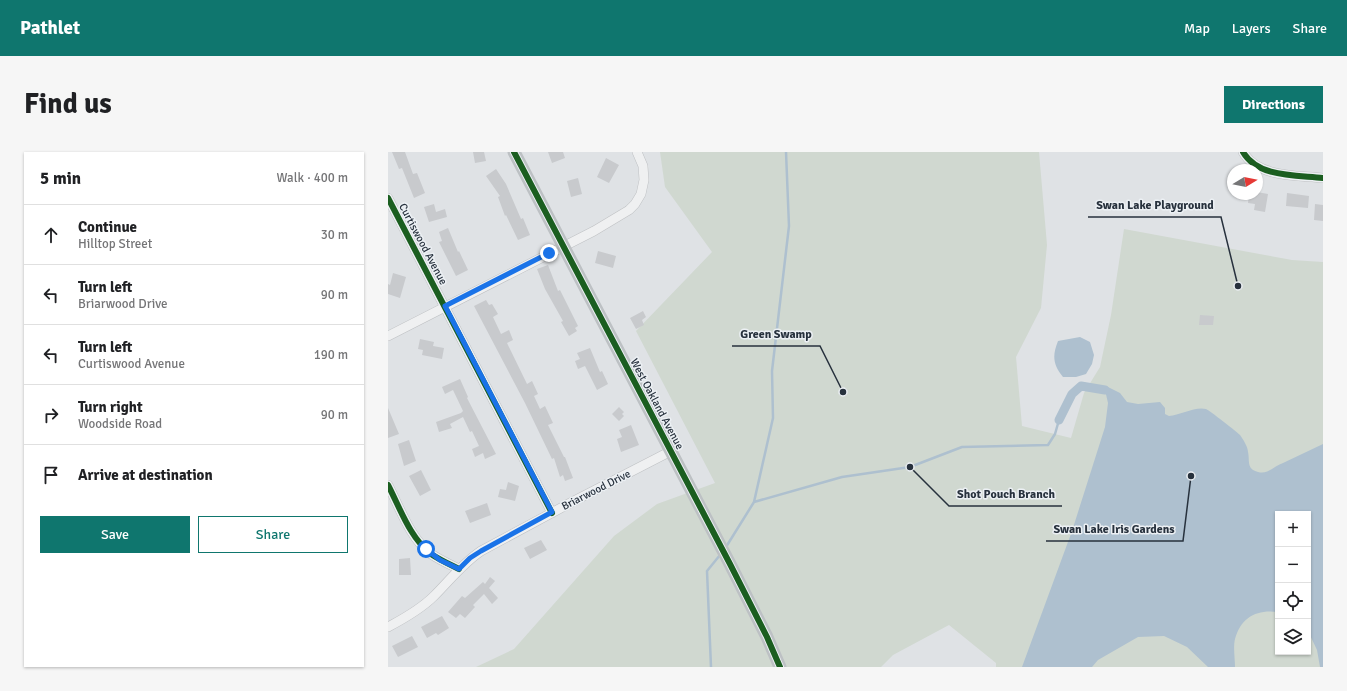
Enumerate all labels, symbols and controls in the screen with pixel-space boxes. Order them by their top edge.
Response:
text: Pathlet [20,16,80,40]
text: Map [1184,20,1210,37]
text: Layers [1232,20,1271,37]
text: Share [1293,20,1327,37]
button: Directions [1224,86,1323,123]
text: Find us [24,87,112,121]
north arrow [1227,164,1263,200]
text: 5 min [40,168,81,189]
text: Walk · 400 m [277,170,348,186]
callout: Swan Lake Playground [1088,193,1221,217]
text: Swan Lake Playground [1096,198,1214,213]
street label: Curtiswood Avenue [396,201,450,287]
text: Continue [78,218,137,236]
icon: ahead [40,224,62,246]
text: 30 m [321,227,348,243]
text: Hilltop Street [78,236,152,252]
route end [540,244,558,262]
text: Turn left [78,278,132,296]
icon: left [40,284,62,306]
text: 90 m [321,287,348,303]
text: Briarwood Drive [78,296,167,312]
callout: Green Swamp [732,322,820,346]
text: Green Swamp [740,327,812,342]
text: Turn left [78,338,132,356]
icon: left [40,344,62,366]
text: 190 m [314,347,348,363]
text: Curtiswood Avenue [78,356,185,372]
street label: West Oakland Avenue [628,356,686,452]
text: Turn right [78,398,143,416]
icon: right [40,404,62,426]
text: 90 m [321,407,348,423]
text: Woodside Road [78,416,162,432]
icon: arrive [40,464,62,486]
text: Arrive at destination [78,466,213,484]
street label: Briarwood Drive [559,467,633,513]
callout: Shot Pouch Branch [949,482,1062,506]
text: Shot Pouch Branch [957,487,1055,502]
map controls [1275,511,1311,655]
button: + [1275,511,1311,547]
button: Save [40,516,190,553]
button: Share [198,516,348,553]
callout: Swan Lake Iris Gardens [1046,517,1183,541]
text: Swan Lake Iris Gardens [1053,522,1175,537]
route start [417,540,435,558]
button: − [1275,547,1311,583]
button: locate [1275,583,1311,619]
button: layers [1275,619,1311,655]

